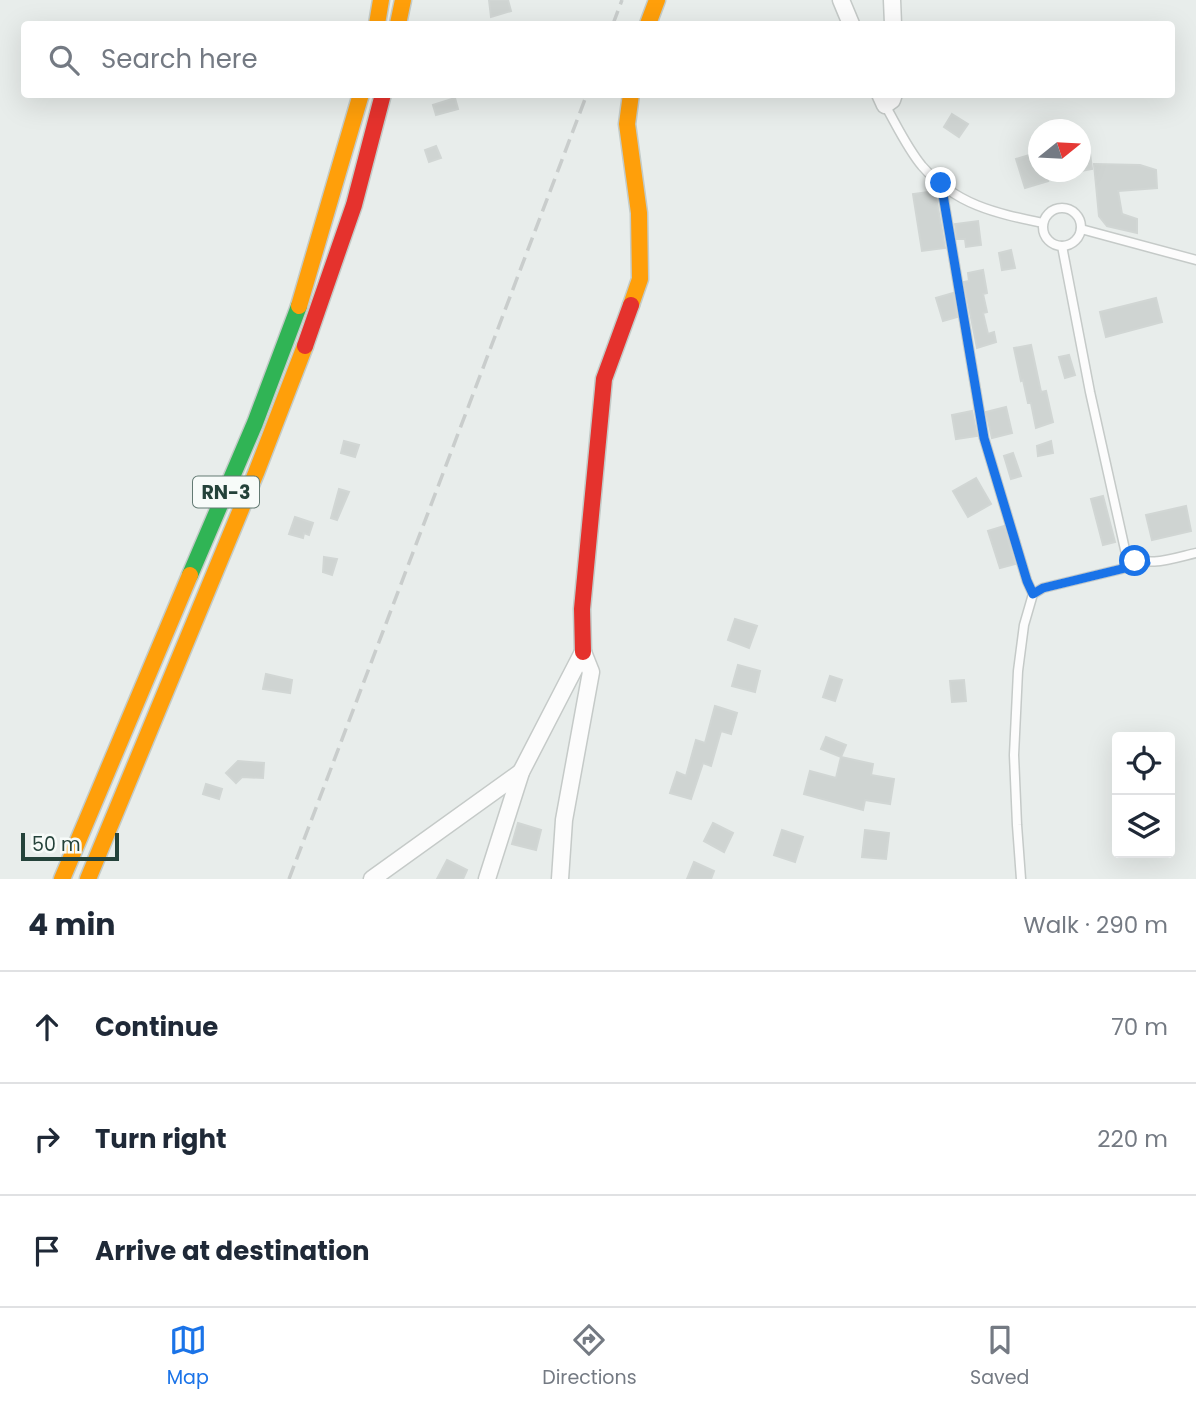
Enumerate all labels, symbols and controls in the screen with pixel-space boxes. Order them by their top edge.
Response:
search box [21,21,1175,98]
icon: search [45,41,83,79]
text: Search here [101,41,258,77]
north arrow [1028,119,1091,182]
route end [925,167,956,198]
road number: RN-3 [193,477,259,508]
route start [1119,545,1150,576]
map controls [1112,732,1175,858]
button: locate [1112,732,1175,795]
button: layers [1112,795,1175,858]
scale bar [21,830,119,862]
text: 50 m [32,831,81,858]
text: 4 min [28,903,116,946]
text: Walk · 290 m [1023,909,1168,941]
icon: ahead [28,1008,66,1046]
text: Continue [95,1009,218,1045]
text: 70 m [1111,1011,1168,1043]
icon: right [28,1120,66,1158]
text: Turn right [95,1121,227,1157]
text: 220 m [1097,1123,1168,1155]
icon: arrive [28,1232,66,1270]
text: Arrive at destination [95,1233,370,1269]
tab: Map [167,1321,209,1392]
tab: Directions [542,1321,637,1392]
tab: Saved [970,1321,1029,1392]

